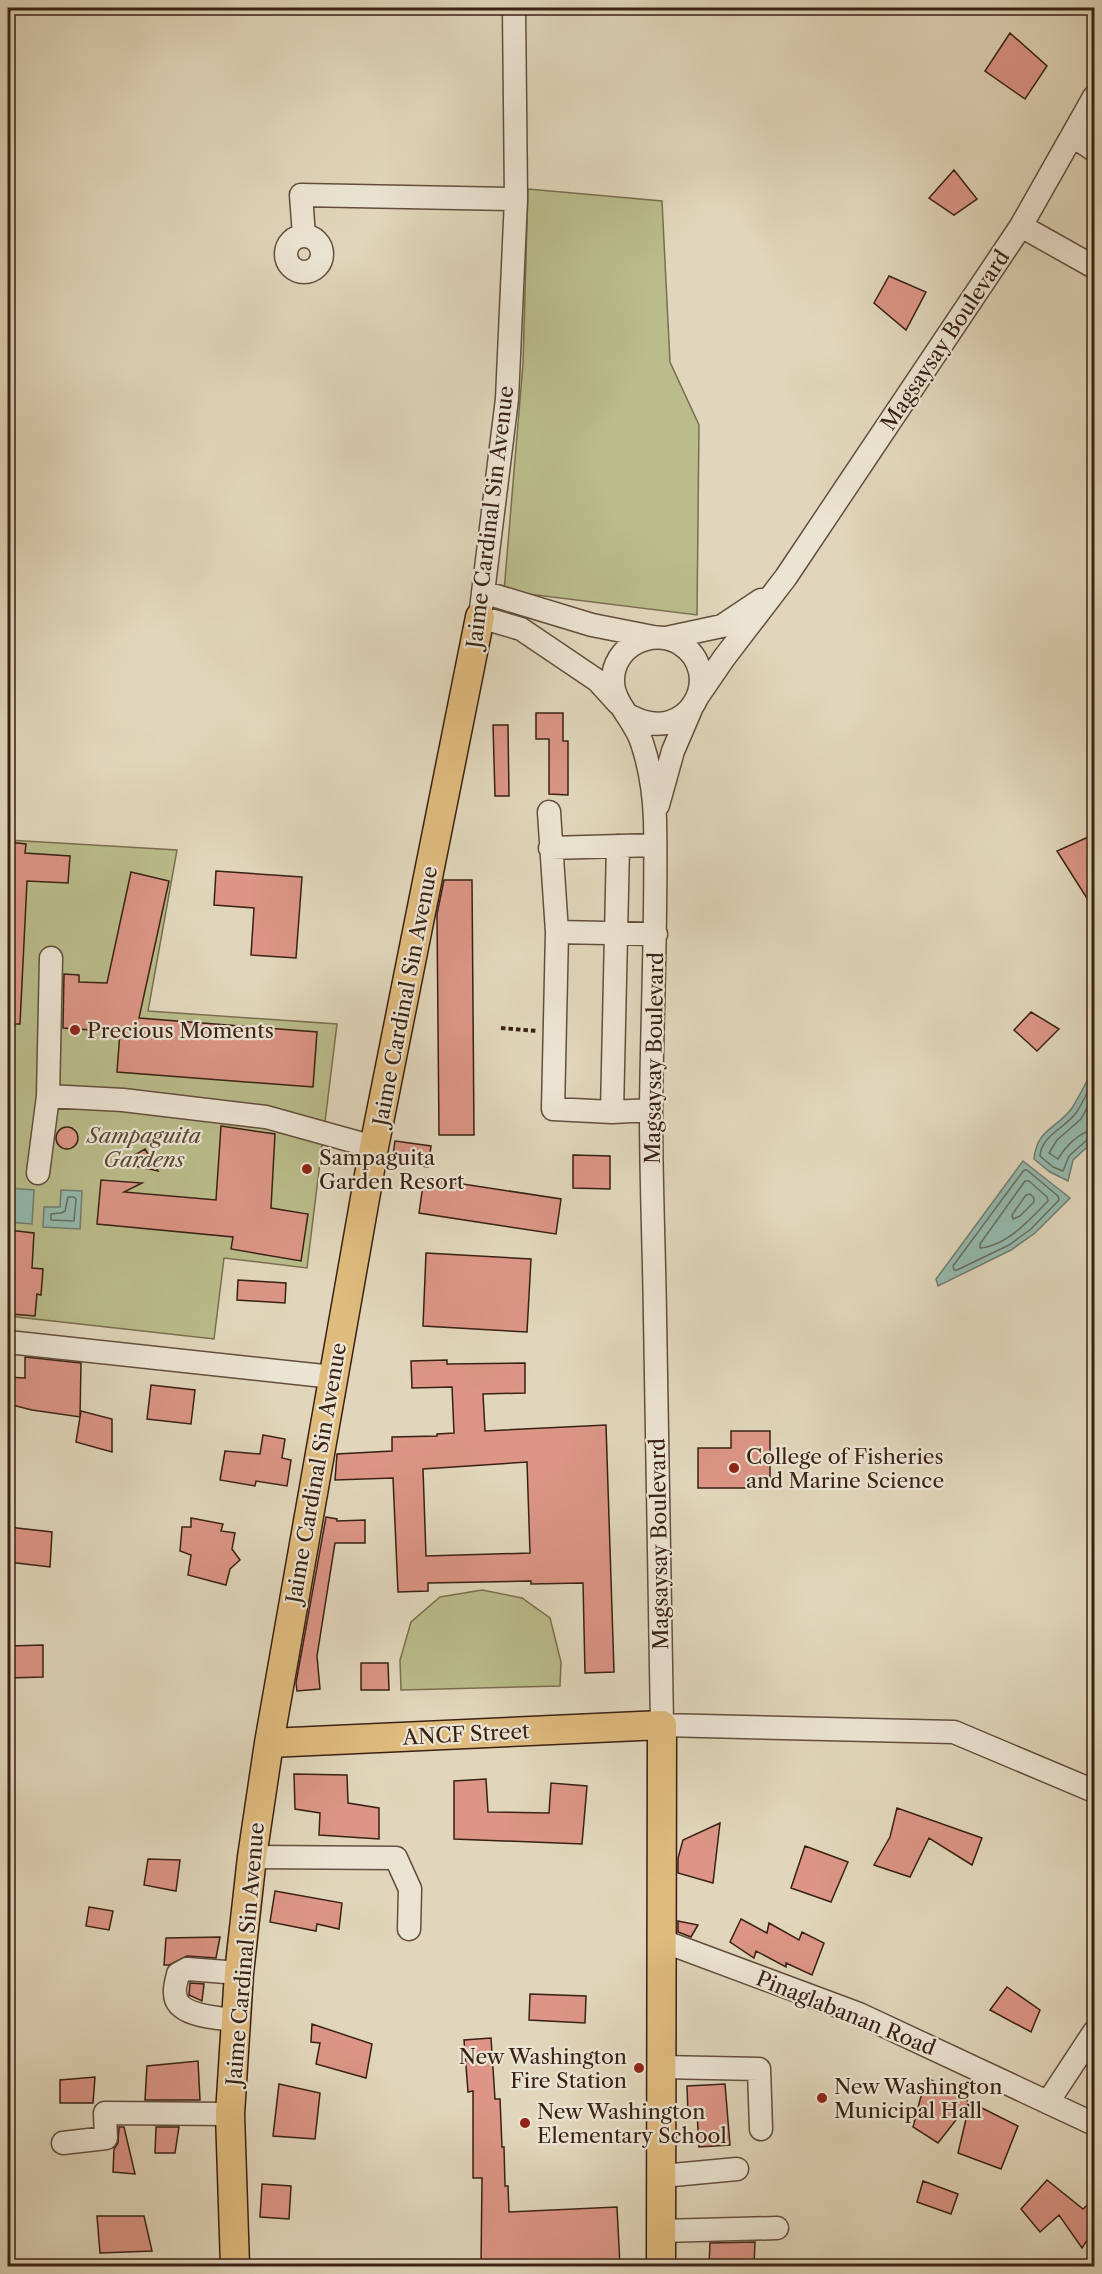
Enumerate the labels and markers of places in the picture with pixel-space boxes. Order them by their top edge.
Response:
place label: Precious Moments [87,1018,274,1043]
marker: Precious Moments [68,1023,82,1037]
place label: Sampaguita Garden Resort [319,1145,465,1194]
marker: Sampaguita Garden Resort [300,1162,314,1176]
place label: College of Fisheries and Marine Science [746,1444,944,1493]
marker: College of Fisheries and Marine Science [727,1461,741,1475]
place label: New Washington Fire Station [459,2044,627,2093]
marker: New Washington Fire Station [632,2061,646,2075]
place label: New Washington Municipal Hall [834,2074,1002,2123]
marker: New Washington Municipal Hall [815,2091,829,2105]
place label: New Washington Elementary School [537,2099,727,2148]
marker: New Washington Elementary School [518,2116,532,2130]

